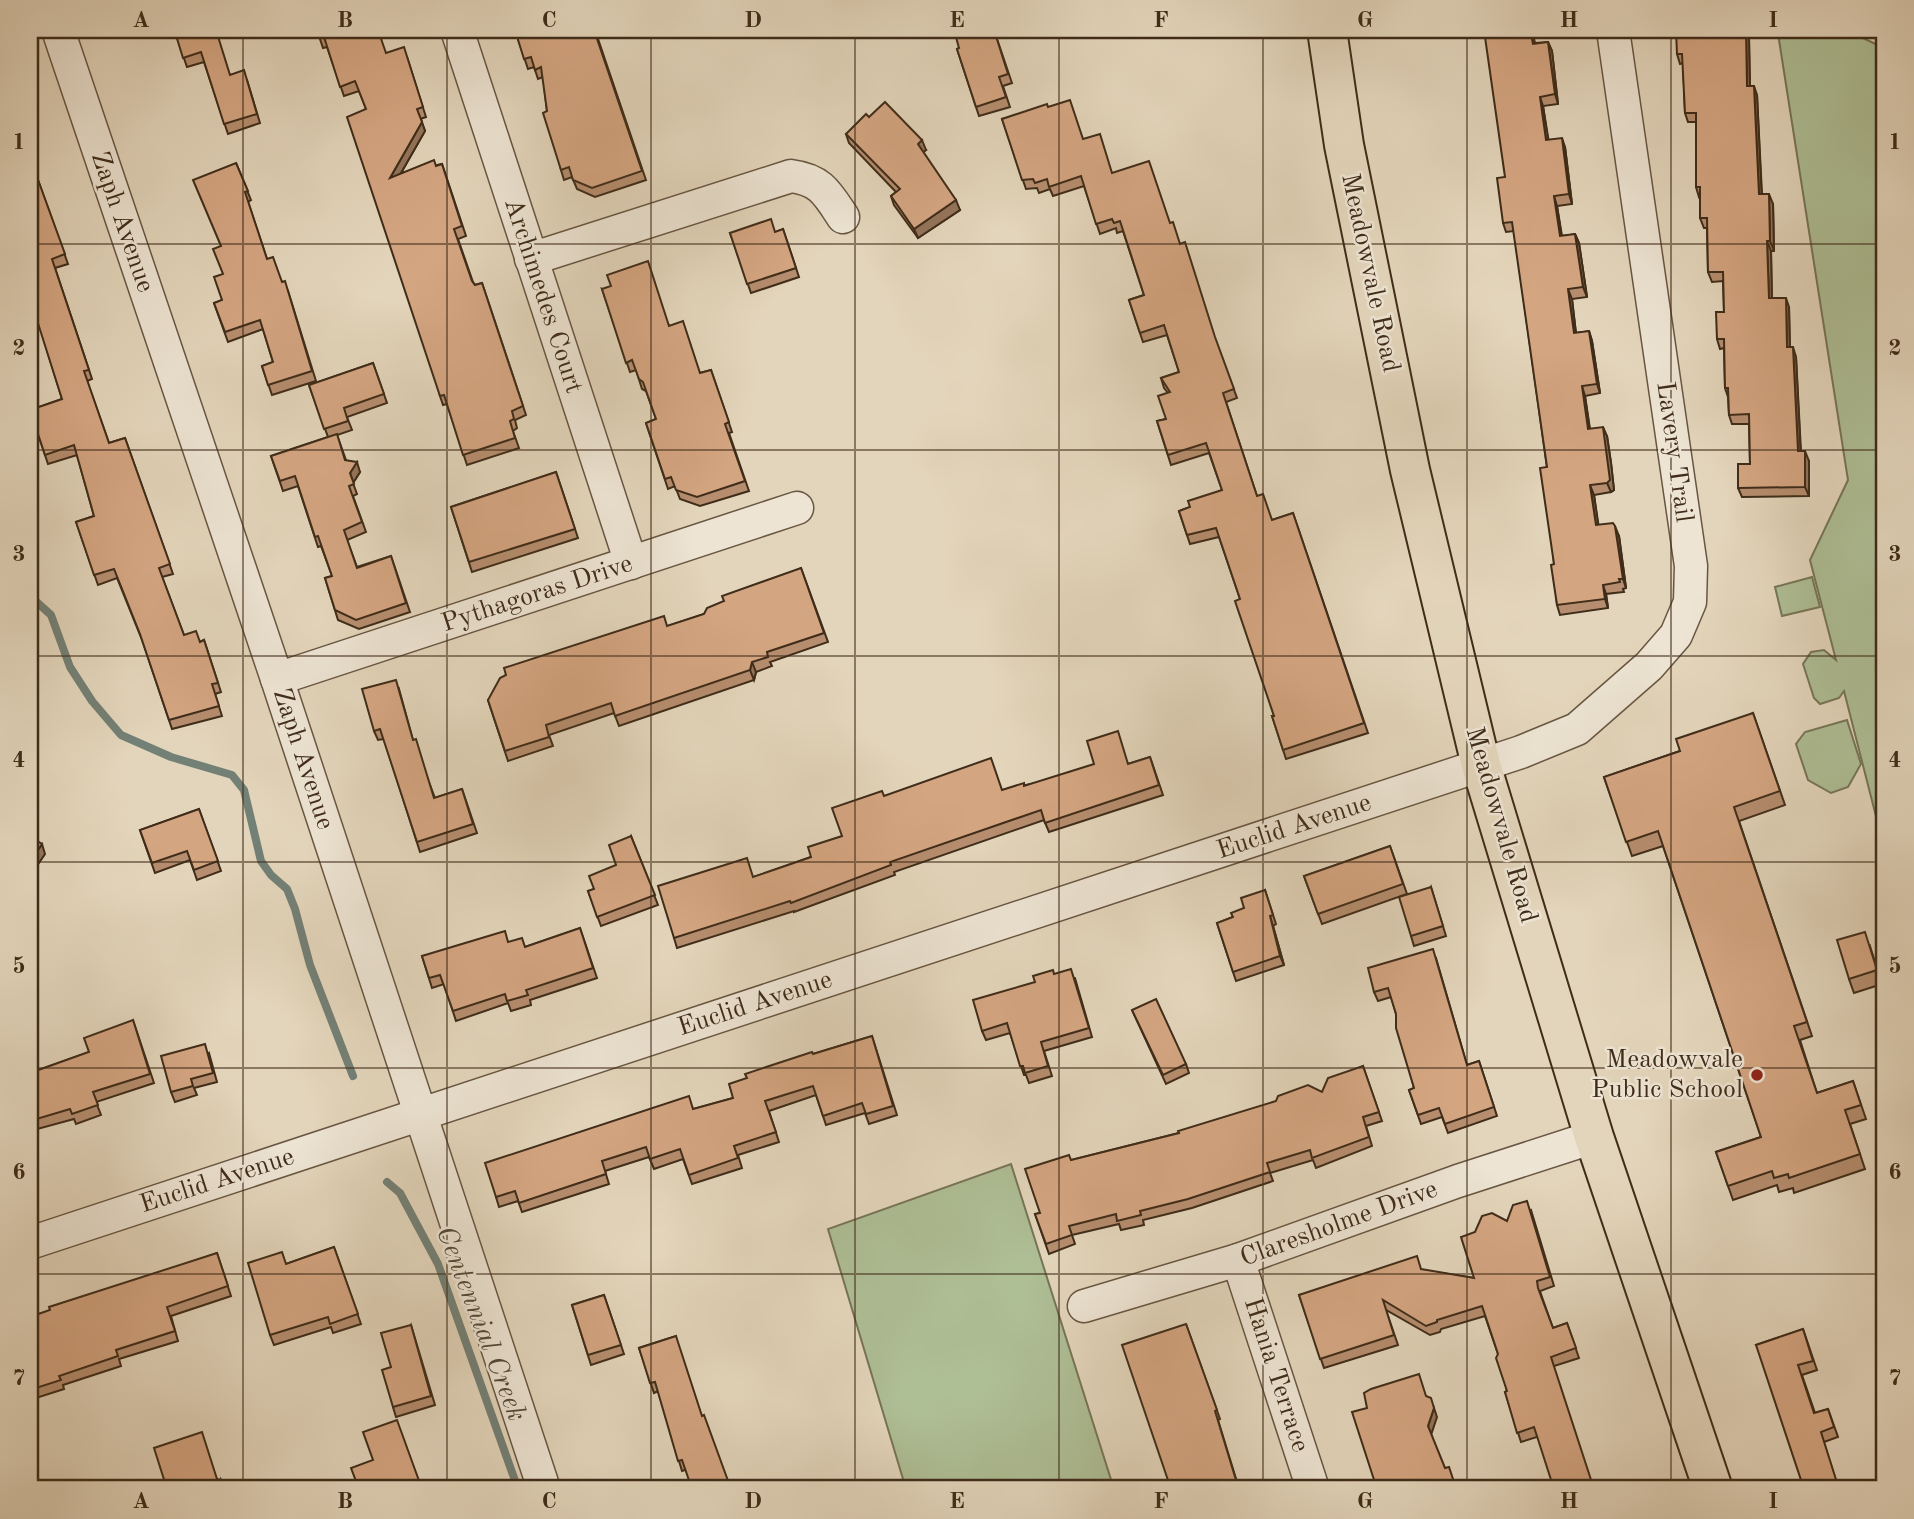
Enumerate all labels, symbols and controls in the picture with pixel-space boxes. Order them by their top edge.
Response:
text: A [132,9,150,32]
text: B [337,9,353,32]
text: C [541,9,557,32]
text: D [744,9,762,32]
text: E [949,9,965,32]
text: F [1153,9,1169,32]
text: G [1357,9,1373,32]
text: H [1560,9,1578,32]
text: I [1768,9,1778,32]
text: 1 [12,131,26,154]
text: 1 [1888,131,1902,154]
street label: Zaph Avenue [86,148,158,296]
street label: Meadowvale Road [1336,171,1404,375]
street label: Archimedes Court [499,195,587,397]
text: 2 [12,337,26,360]
text: 2 [1888,337,1902,360]
street label: Lavery Trail [1651,380,1697,524]
text: 3 [12,543,26,566]
text: 3 [1888,543,1902,566]
street label: Pythagoras Drive [438,551,636,637]
street label: Zaph Avenue [268,685,338,833]
street label: Meadowvale Road [1461,724,1541,926]
text: 4 [12,749,26,772]
text: 4 [1888,749,1902,772]
street label: Euclid Avenue [1214,790,1374,864]
text: 5 [12,955,26,978]
text: 5 [1888,955,1902,978]
street label: Euclid Avenue [675,967,835,1041]
place label: Meadowvale Public School [1591,1047,1743,1103]
marker: Meadowvale Public School [1749,1067,1765,1083]
street label: Euclid Avenue [137,1144,297,1218]
text: 6 [12,1161,26,1184]
text: 6 [1888,1161,1902,1184]
street label: Claresholme Drive [1237,1176,1441,1272]
water label: Centennial Creek [430,1223,530,1425]
street label: Hania Terrace [1239,1295,1313,1455]
text: 7 [12,1367,26,1390]
text: 7 [1888,1367,1902,1390]
text: A [132,1490,150,1513]
text: B [337,1490,353,1513]
text: C [541,1490,557,1513]
text: D [744,1490,762,1513]
text: E [949,1490,965,1513]
text: F [1153,1490,1169,1513]
text: G [1357,1490,1373,1513]
text: H [1560,1490,1578,1513]
text: I [1768,1490,1778,1513]

